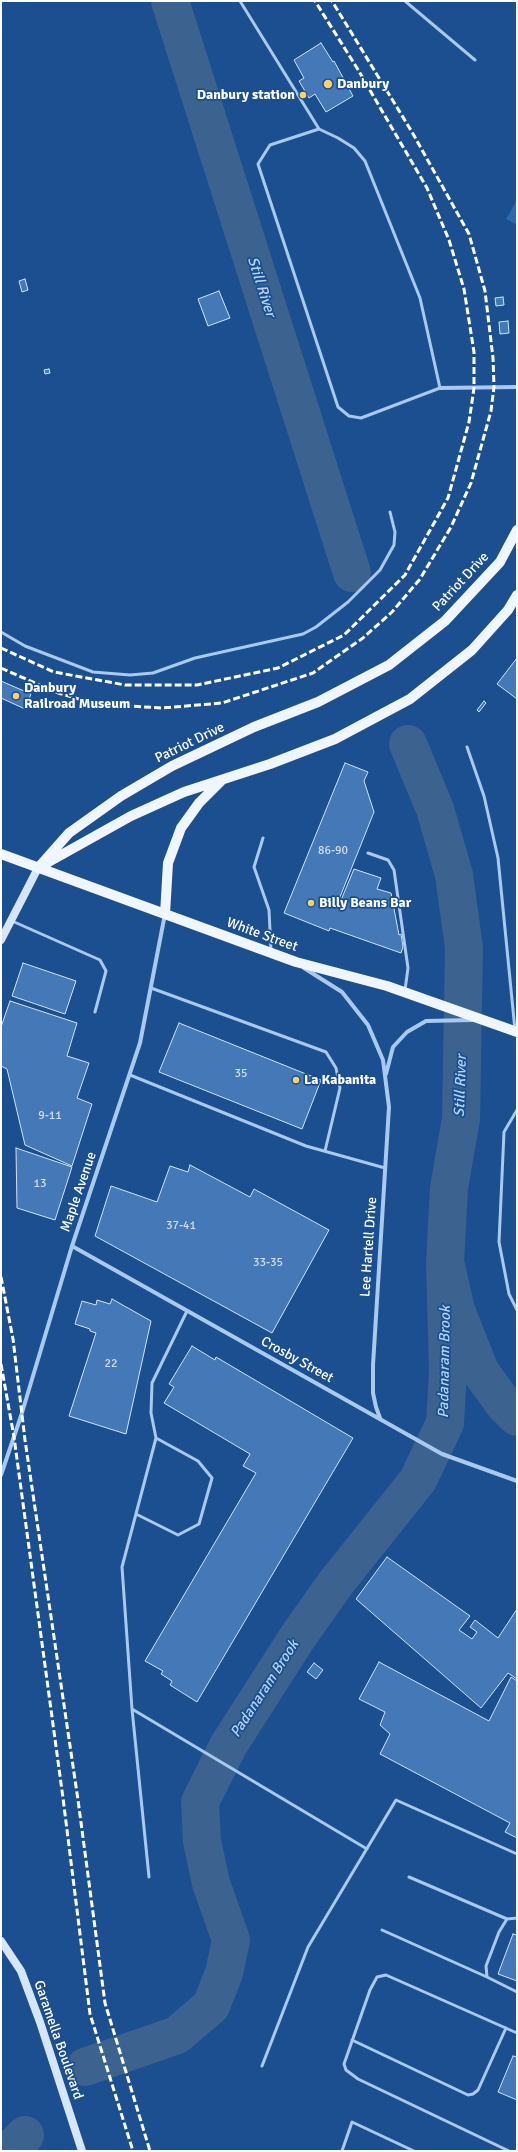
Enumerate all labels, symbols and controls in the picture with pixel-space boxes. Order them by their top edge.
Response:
place label: Danbury [337,76,389,92]
marker: Danbury [322,78,334,90]
place label: Danbury station [197,87,295,103]
marker: Danbury station [298,90,308,100]
water label: Still River [243,255,279,319]
street label: Patriot Drive [429,549,493,615]
place label: Danbury Railroad Museum [24,680,130,712]
marker: Danbury Railroad Museum [11,691,21,701]
street label: Patriot Drive [153,719,227,767]
house number: 86-90 [318,844,348,858]
place label: Billy Beans Bar [319,895,411,911]
marker: Billy Beans Bar [306,898,316,908]
street label: White Street [224,914,300,956]
water label: Still River [451,1055,471,1117]
house number: 35 [235,1067,247,1081]
place label: La Kabanita [304,1072,376,1088]
marker: La Kabanita [291,1075,301,1085]
house number: 9-11 [38,1109,62,1123]
street label: Maple Avenue [57,1150,101,1234]
house number: 13 [34,1177,46,1191]
street label: Lee Hartell Drive [357,1196,381,1298]
house number: 37-41 [166,1219,196,1233]
house number: 33-35 [253,1256,283,1270]
water label: Padanaram Brook [435,1306,455,1418]
street label: Crosby Street [258,1333,336,1387]
house number: 22 [105,1357,117,1371]
water label: Padanaram Brook [227,1637,303,1741]
street label: Garamella Boulevard [30,1978,86,2102]

